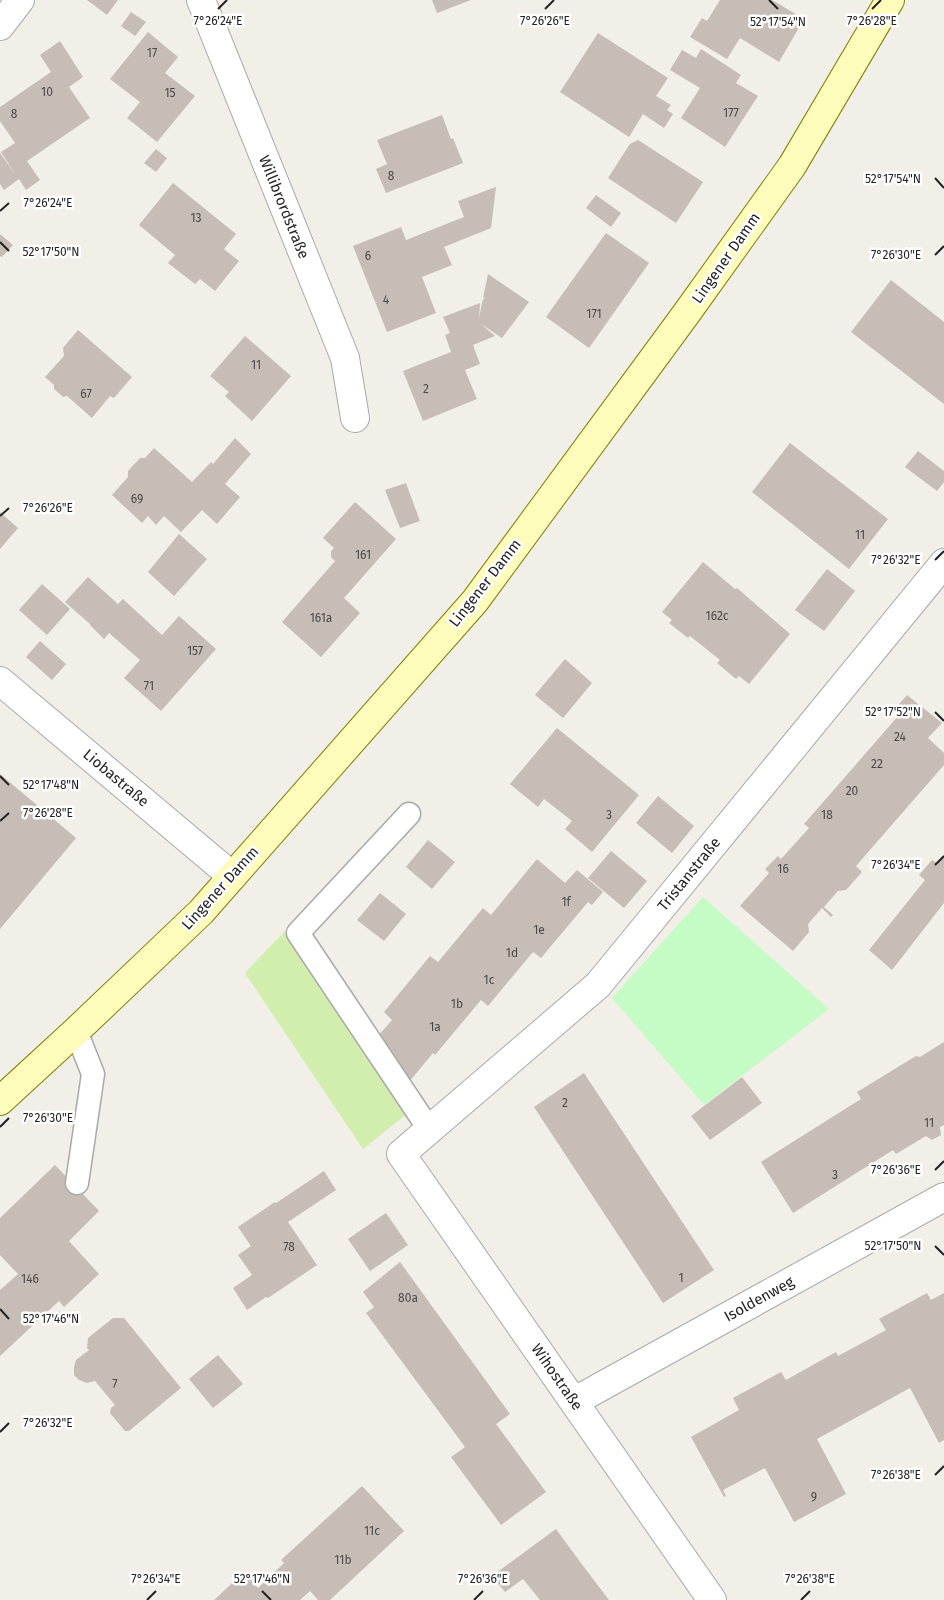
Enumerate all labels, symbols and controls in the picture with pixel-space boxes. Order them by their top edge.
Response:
text: 7°26'24"E [193,14,243,28]
text: 7°26'26"E [520,14,570,28]
text: 7°26'28"E [847,14,897,28]
text: 52°17'54"N [750,15,806,29]
house number: 17 [147,46,157,60]
house number: 10 [41,85,53,99]
house number: 15 [164,86,176,100]
house number: 177 [723,106,739,120]
house number: 8 [11,107,18,121]
street label: Willibrordstraße [255,153,313,261]
house number: 8 [388,169,395,183]
text: 52°17'54"N [865,172,921,186]
text: 7°26'24"E [23,196,73,210]
street label: Lingener Damm [688,209,764,307]
house number: 13 [190,211,202,225]
text: 52°17'50"N [23,245,79,259]
text: 7°26'30"E [871,248,921,262]
house number: 6 [365,249,371,263]
house number: 4 [383,293,390,307]
house number: 171 [586,307,602,321]
house number: 11 [251,358,261,372]
house number: 2 [423,382,429,396]
house number: 67 [80,387,92,401]
house number: 69 [131,492,143,506]
text: 7°26'26"E [23,501,73,515]
house number: 11 [855,528,865,542]
street label: Lingener Damm [445,536,525,630]
house number: 161 [355,548,371,562]
text: 7°26'32"E [871,553,921,567]
house number: 162c [706,609,729,623]
house number: 161a [310,611,332,625]
house number: 157 [187,644,203,658]
house number: 71 [144,679,154,693]
text: 52°17'52"N [865,705,921,719]
house number: 24 [894,730,907,744]
street label: Liobastraße [80,745,152,811]
house number: 22 [871,757,883,771]
text: 52°17'48"N [23,778,79,792]
house number: 20 [846,784,859,798]
text: 7°26'28"E [23,806,73,820]
house number: 3 [606,808,612,822]
house number: 18 [821,808,833,822]
street label: Tristanstraße [654,834,724,914]
street label: Lingener Damm [178,842,262,934]
text: 7°26'34"E [871,858,921,872]
house number: 16 [777,862,789,876]
house number: 1f [561,895,572,909]
house number: 1e [533,923,545,937]
house number: 1d [506,946,518,960]
house number: 1c [484,973,495,987]
house number: 1b [451,997,463,1011]
house number: 1a [429,1020,441,1034]
house number: 2 [562,1096,568,1110]
text: 7°26'30"E [23,1111,73,1125]
house number: 11 [924,1116,934,1130]
text: 7°26'36"E [871,1163,921,1177]
house number: 3 [832,1168,838,1182]
text: 52°17'50"N [865,1239,921,1253]
house number: 78 [283,1240,295,1254]
house number: 1 [678,1271,684,1285]
house number: 146 [21,1272,39,1286]
street label: Isoldenweg [721,1272,797,1326]
house number: 80a [398,1291,418,1305]
text: 52°17'46"N [23,1312,79,1326]
street label: Wihostraße [528,1340,586,1414]
house number: 7 [112,1377,118,1391]
text: 7°26'32"E [23,1416,73,1430]
text: 7°26'38"E [871,1468,921,1482]
house number: 9 [811,1490,817,1504]
house number: 11c [364,1524,380,1538]
house number: 11b [334,1553,352,1567]
text: 7°26'34"E [131,1572,181,1586]
text: 52°17'46"N [234,1572,290,1586]
text: 7°26'36"E [458,1572,508,1586]
text: 7°26'38"E [785,1572,835,1586]

